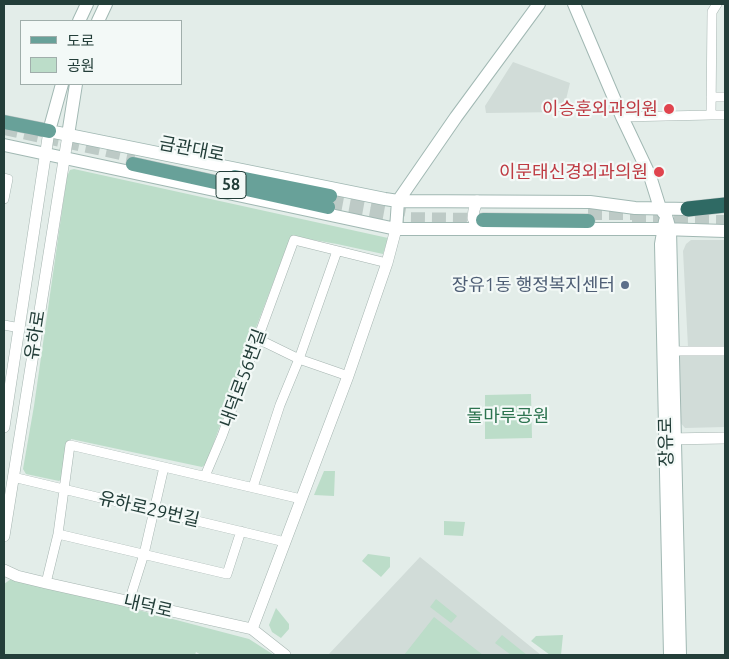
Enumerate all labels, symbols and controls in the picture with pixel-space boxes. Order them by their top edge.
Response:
legend [20,20,182,85]
text: 도로 [67,32,95,49]
text: 공원 [67,57,95,74]
place label: 이승훈외과의원 [542,98,658,120]
marker: 이승훈외과의원 [662,102,676,116]
street label: 금관대로 [157,132,227,166]
place label: 이문태신경외과의원 [499,161,648,183]
marker: 이문태신경외과의원 [652,165,666,179]
road number: 58 [216,172,246,198]
place label: 장유1동 행정복지센터 [452,274,615,296]
marker: 장유1동 행정복지센터 [619,279,631,291]
street label: 유하로 [20,309,50,361]
street label: 내덕로56번길 [215,326,271,430]
park label: 돌마루공원 [467,405,549,427]
street label: 장유로 [655,417,677,467]
street label: 유하로29번길 [96,487,202,531]
street label: 내덕로 [121,590,175,622]

